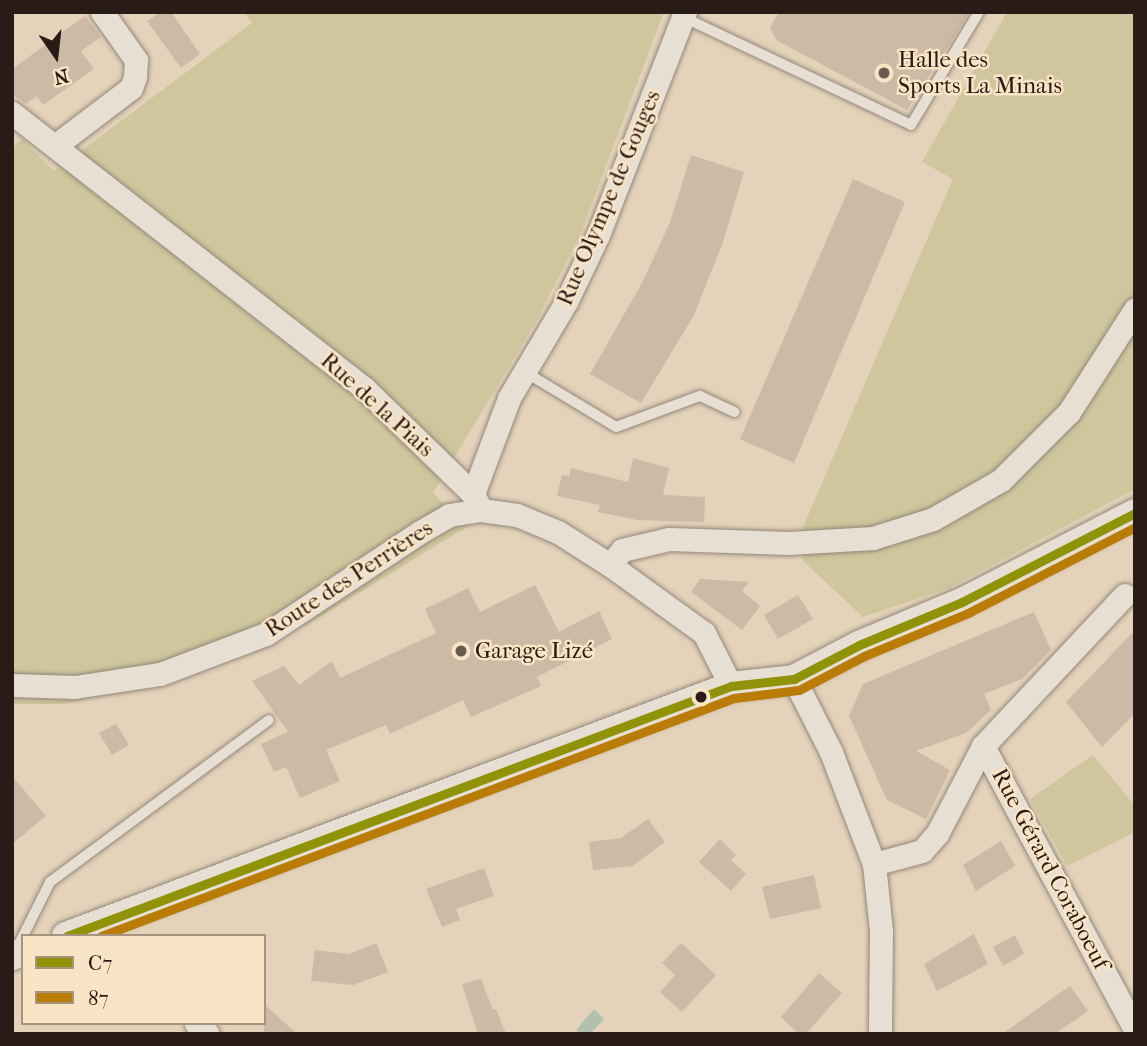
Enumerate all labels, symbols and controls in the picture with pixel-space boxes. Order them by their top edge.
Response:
north arrow [21,21,91,91]
place label: Halle des Sports La Minais [898,46,1062,100]
text: N [51,64,71,89]
marker: Halle des Sports La Minais [876,65,892,81]
street label: Rue Olympe de Gouges [551,86,667,310]
street label: Rue de la Piais [315,347,439,463]
street label: Route des Perrières [260,514,438,644]
place label: Garage Lizé [475,637,593,665]
marker: Garage Lizé [453,643,469,659]
unlabelled marker [694,690,708,704]
street label: Rue Gérard Coraboeuf [985,764,1115,974]
legend [21,934,266,1025]
text: C7 [88,951,112,975]
text: 87 [88,986,109,1010]

